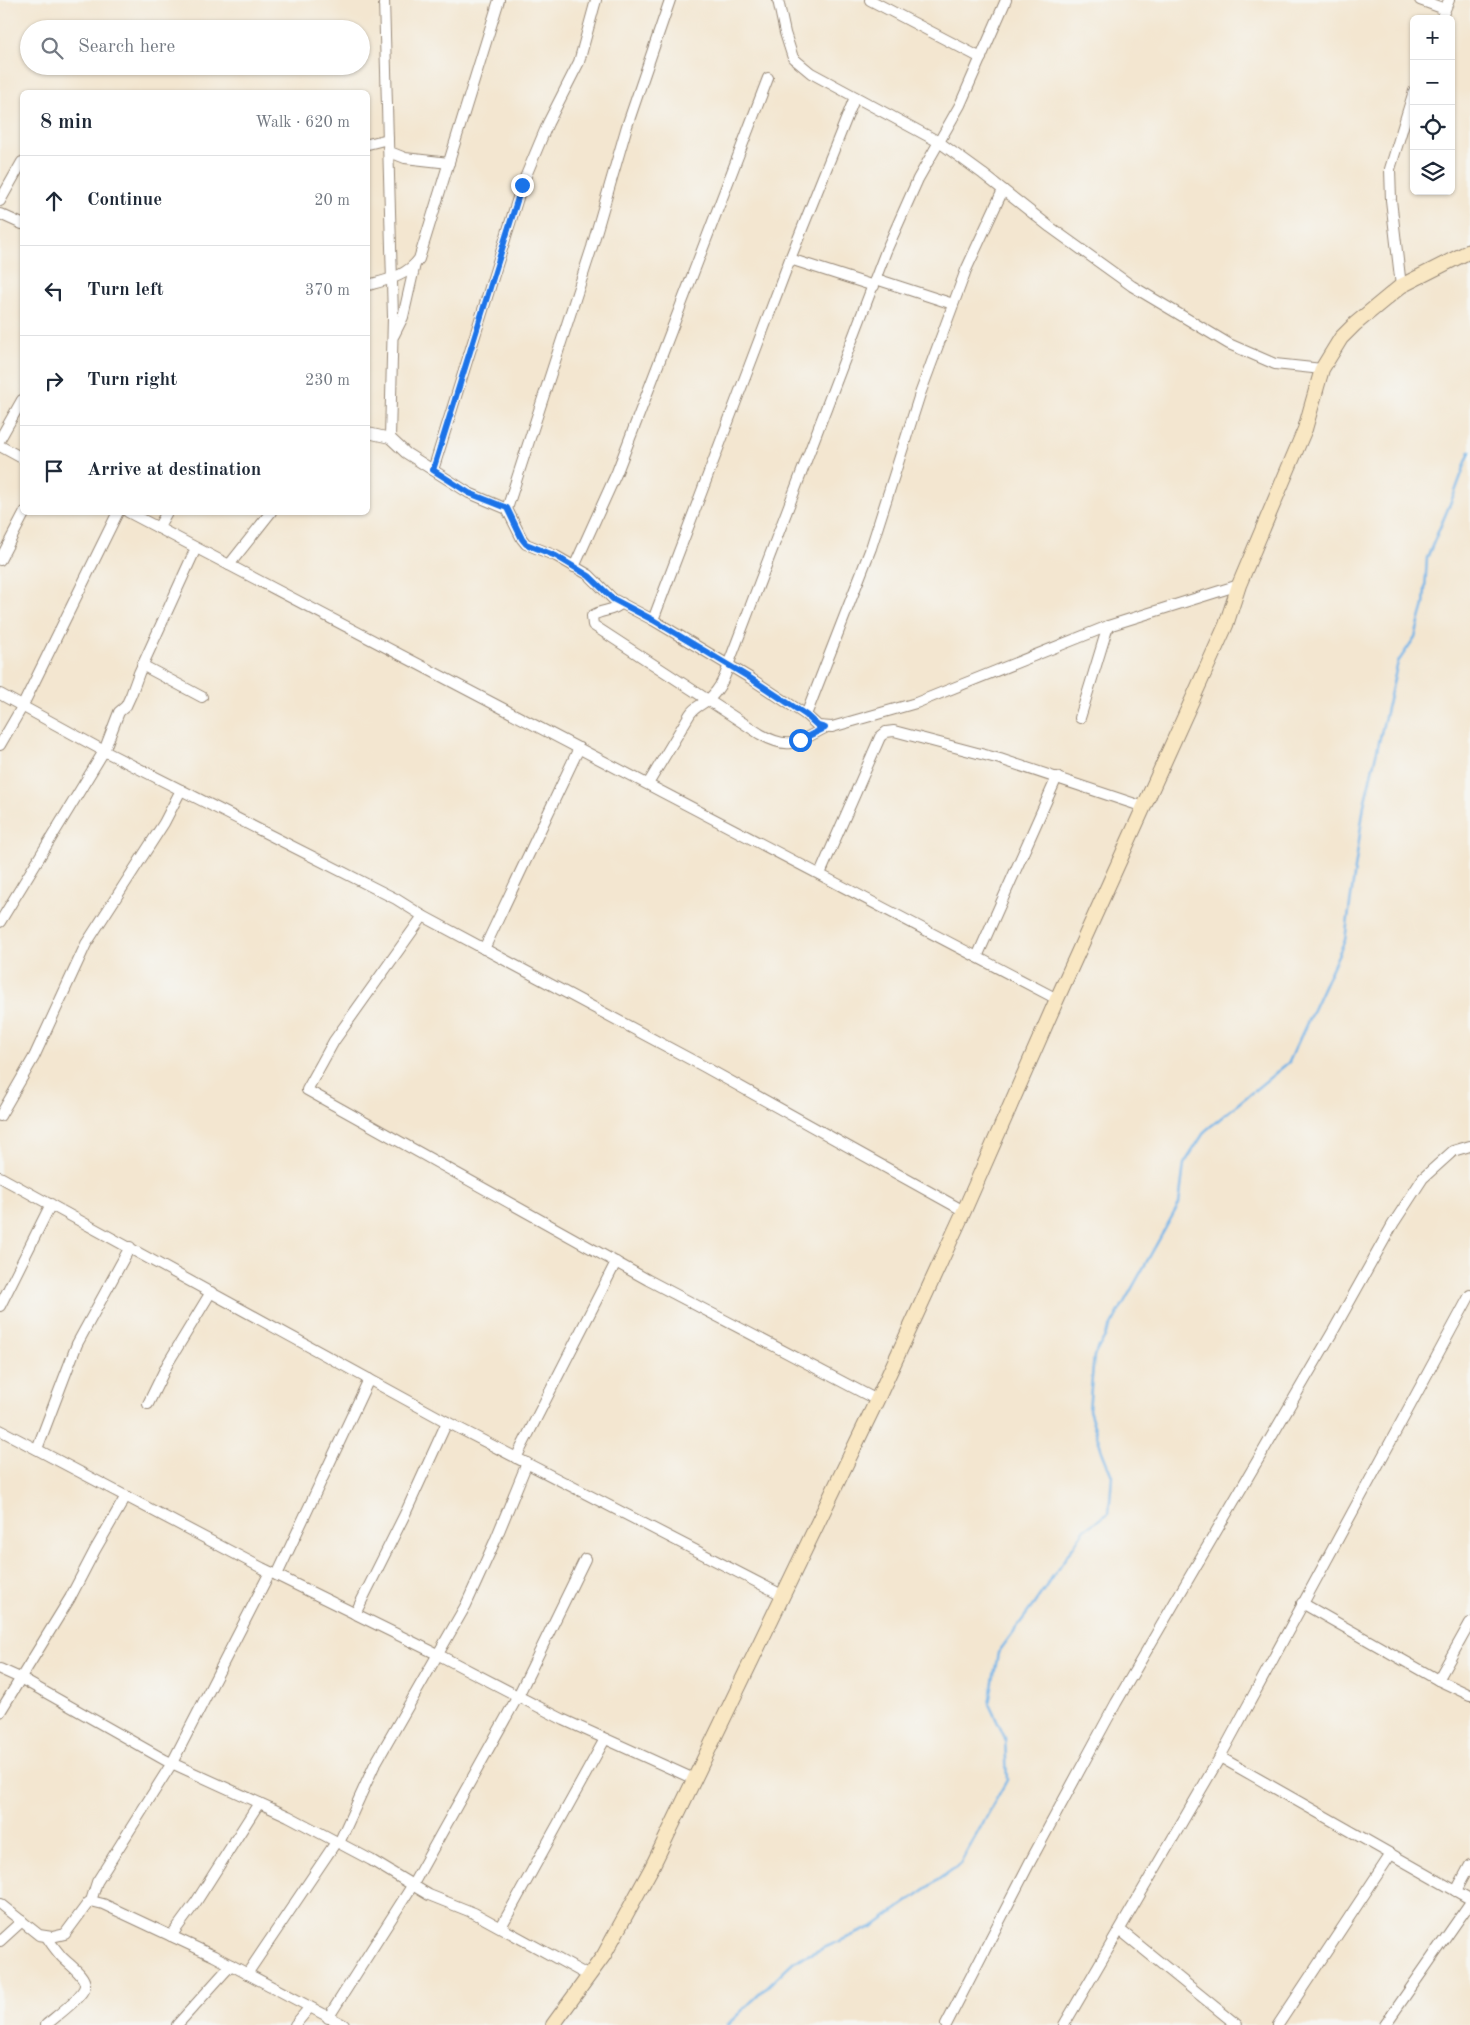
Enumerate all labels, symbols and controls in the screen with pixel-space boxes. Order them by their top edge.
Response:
map controls [1410,15,1455,195]
button: + [1410,15,1455,60]
search box [20,20,370,75]
icon: search [38,34,66,62]
text: Search here [78,38,175,57]
button: − [1410,60,1455,105]
button: locate [1410,105,1455,150]
text: 8 min [40,112,93,133]
text: Walk · 620 m [255,115,350,131]
button: layers [1410,150,1455,195]
route end [511,174,534,197]
icon: ahead [40,187,68,215]
text: Continue [87,191,162,210]
text: 20 m [314,193,350,209]
icon: left [40,277,68,305]
text: Turn left [87,281,164,300]
text: 370 m [305,283,350,299]
icon: right [40,367,68,395]
text: Turn right [87,371,177,390]
text: 230 m [305,373,350,389]
icon: arrive [40,457,68,485]
text: Arrive at destination [87,461,261,480]
route start [789,729,812,752]

